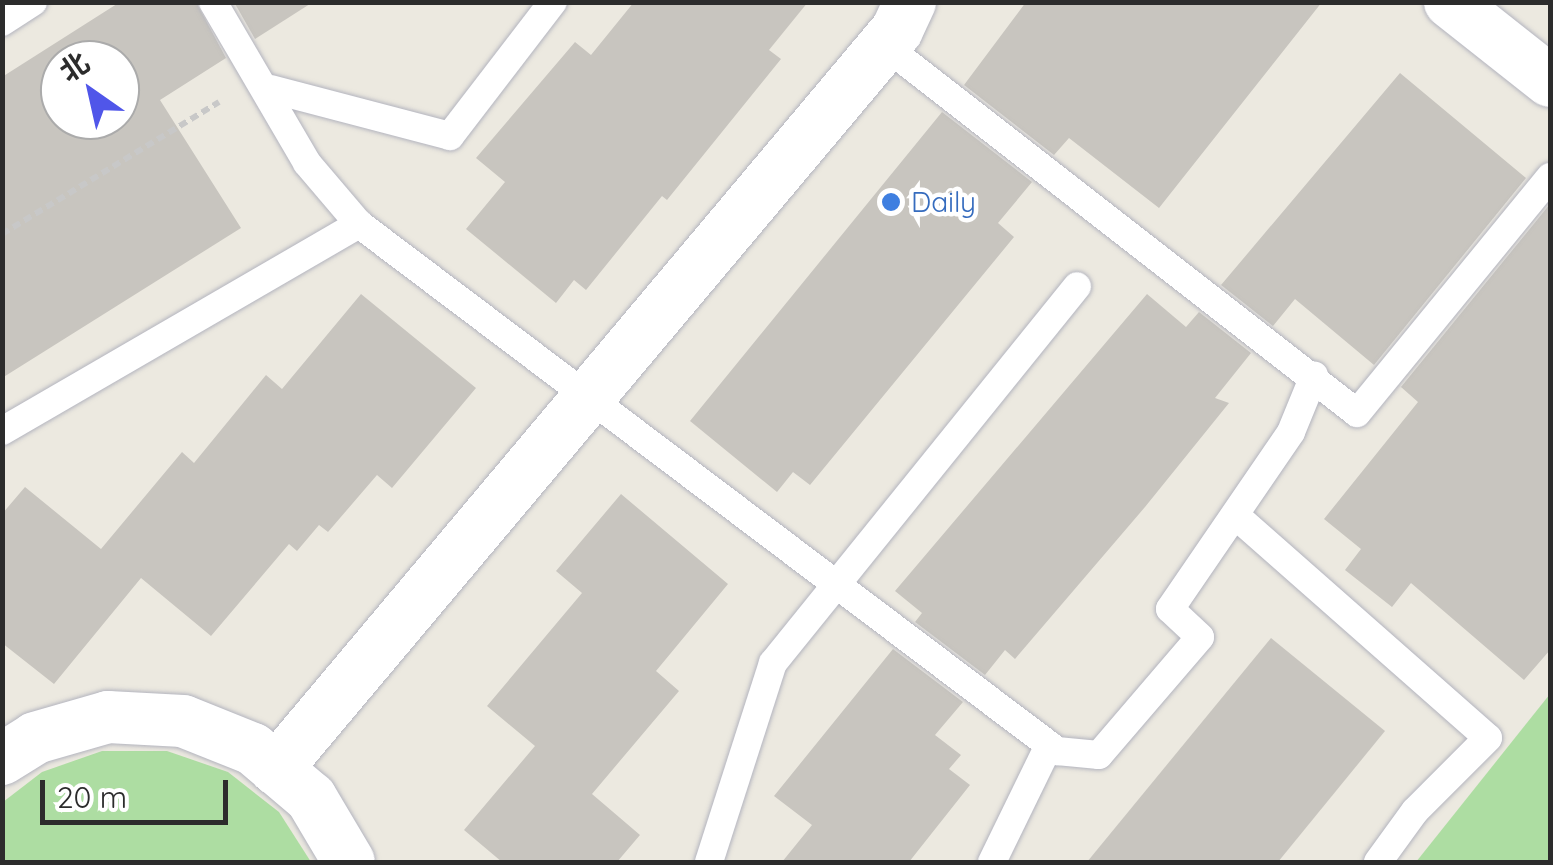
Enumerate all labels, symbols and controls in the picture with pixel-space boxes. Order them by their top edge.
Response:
north arrow [40,40,140,140]
text: 北 [53,44,95,89]
place label: Daily [911,185,976,219]
marker: Daily [880,191,902,213]
scale bar [45,760,232,822]
text: 20 m [57,778,127,816]

